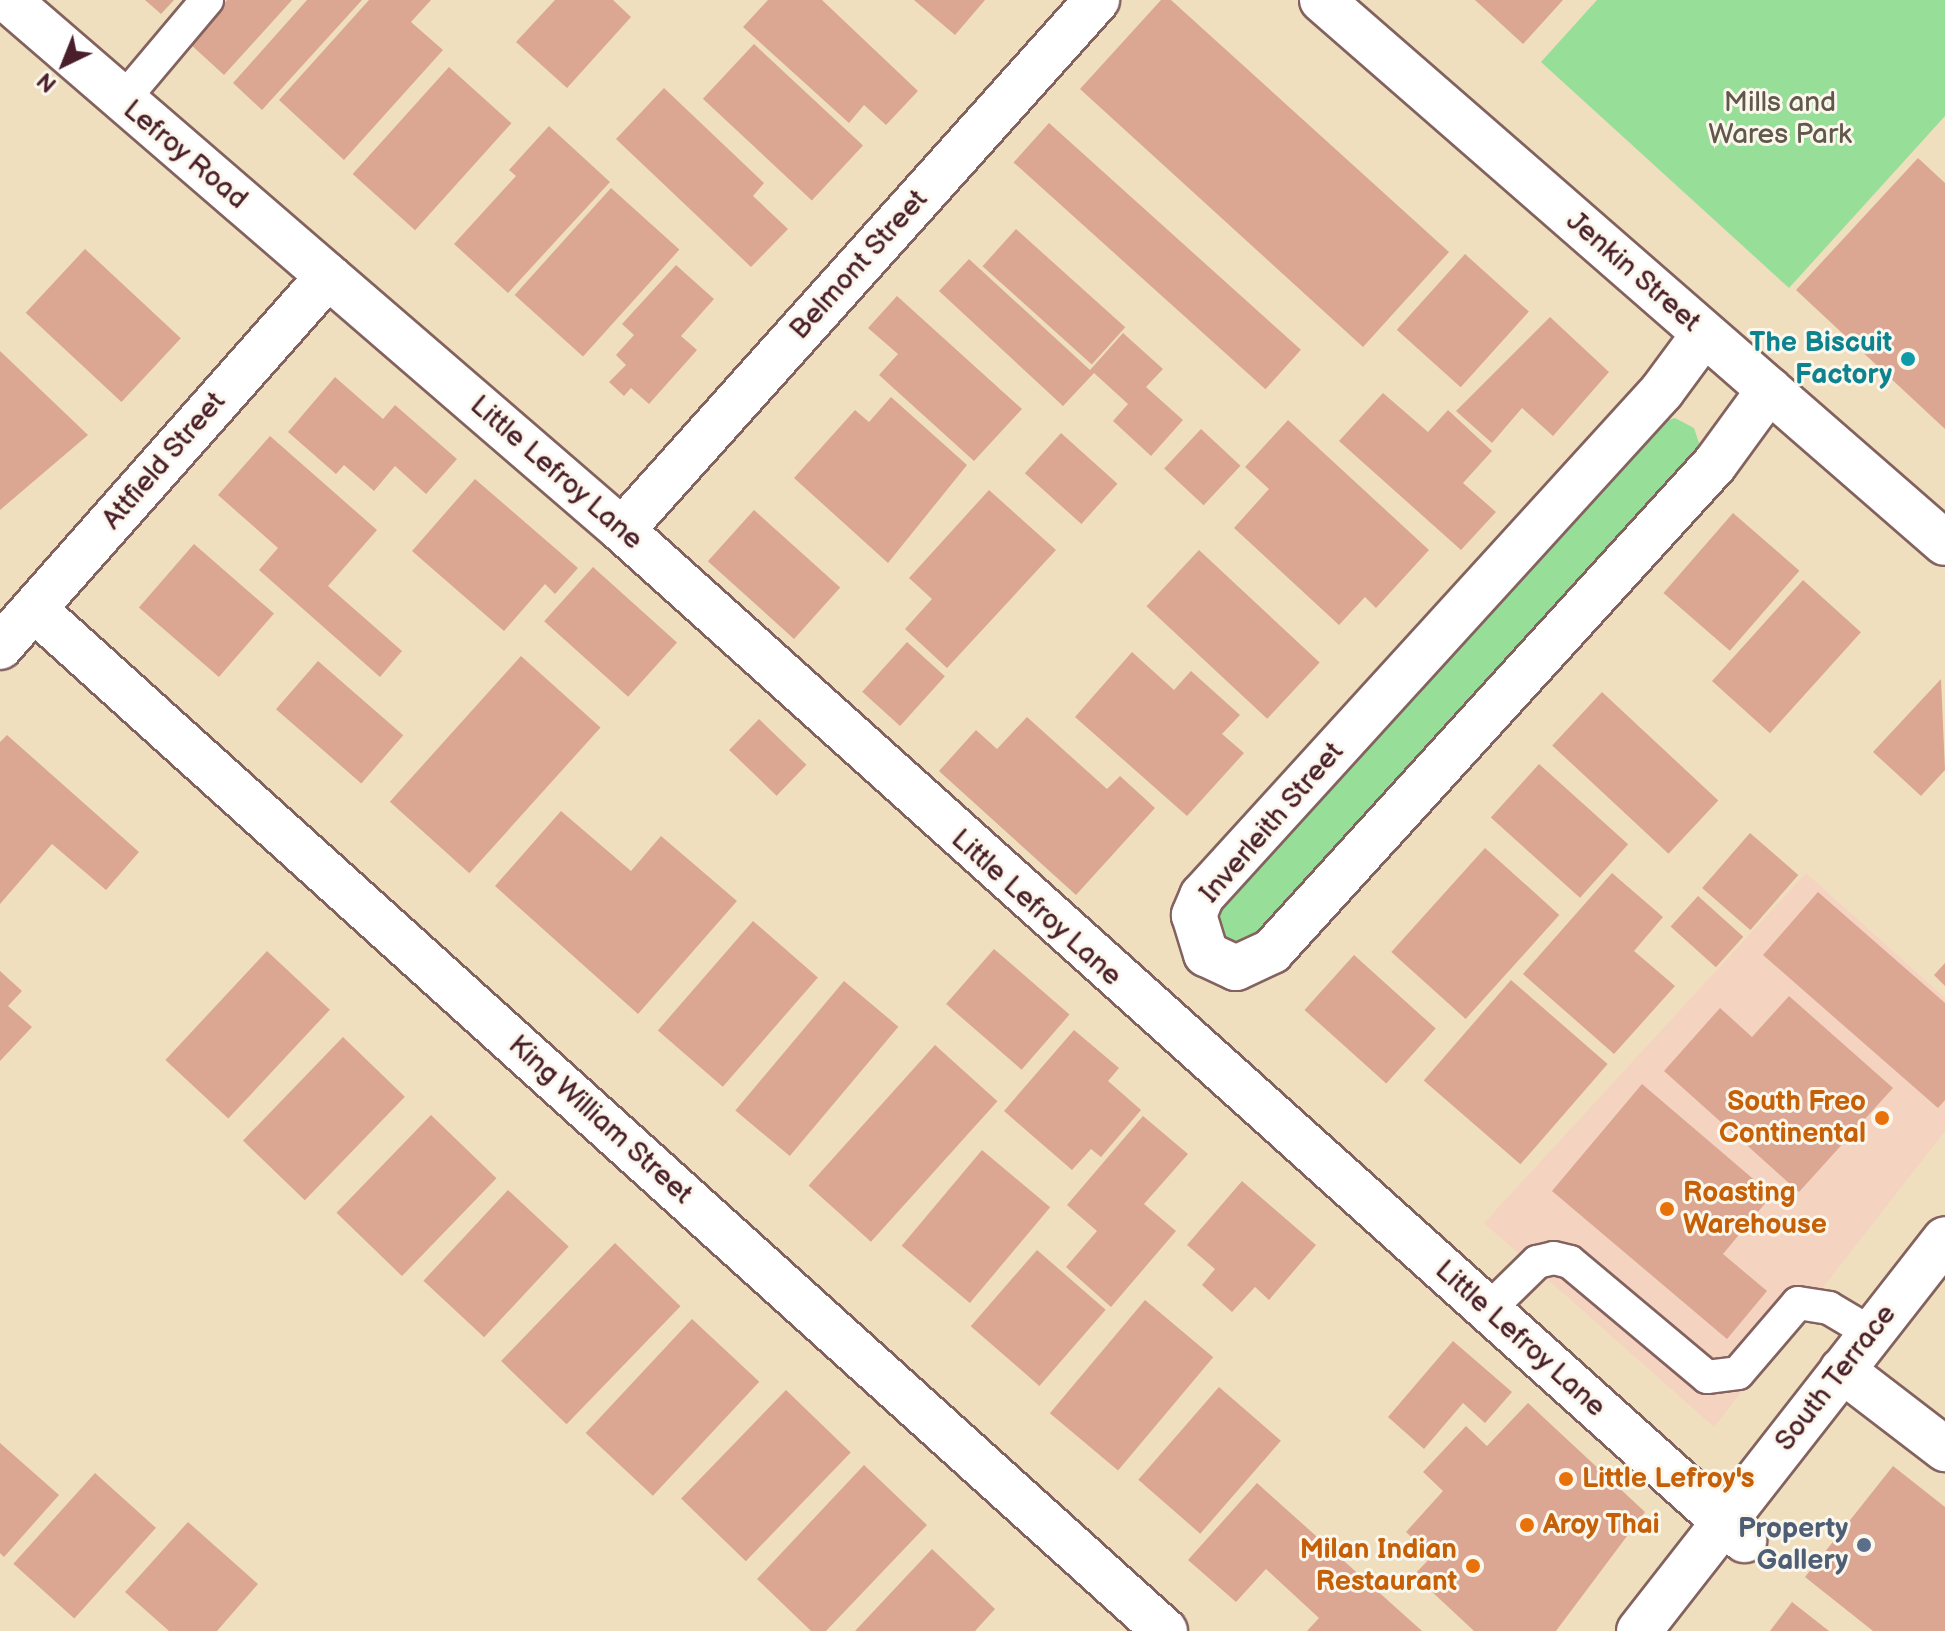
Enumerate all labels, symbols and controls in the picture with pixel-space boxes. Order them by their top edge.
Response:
north arrow [24,24,104,104]
text: N [32,66,63,97]
park label: Mills and Wares Park [1708,86,1852,152]
street label: Lefroy Road [115,93,255,217]
street label: Belmont Street [783,183,935,347]
street label: Jenkin Street [1559,205,1707,339]
place label: The Biscuit Factory [1750,326,1892,392]
marker: The Biscuit Factory [1899,350,1917,368]
street label: Attfield Street [95,385,233,537]
street label: Little Lefroy Lane [462,388,650,558]
street label: Inverleith Street [1193,736,1351,910]
street label: Little Lefroy Lane [943,822,1129,994]
street label: King William Street [501,1028,699,1212]
place label: South Freo Continental [1719,1085,1866,1151]
marker: South Freo Continental [1873,1109,1891,1127]
place label: Roasting Warehouse [1683,1176,1827,1242]
marker: Roasting Warehouse [1658,1200,1676,1218]
street label: Little Lefroy Lane [1427,1253,1613,1425]
street label: South Terrace [1768,1298,1904,1458]
place label: Little Lefroy's [1582,1462,1755,1496]
marker: Little Lefroy's [1557,1470,1575,1488]
place label: Aroy Thai [1543,1508,1661,1542]
place label: Property Gallery [1738,1512,1848,1578]
marker: Aroy Thai [1518,1516,1536,1534]
place label: Milan Indian Restaurant [1300,1533,1457,1599]
marker: Property Gallery [1855,1536,1873,1554]
marker: Milan Indian Restaurant [1464,1557,1482,1575]

